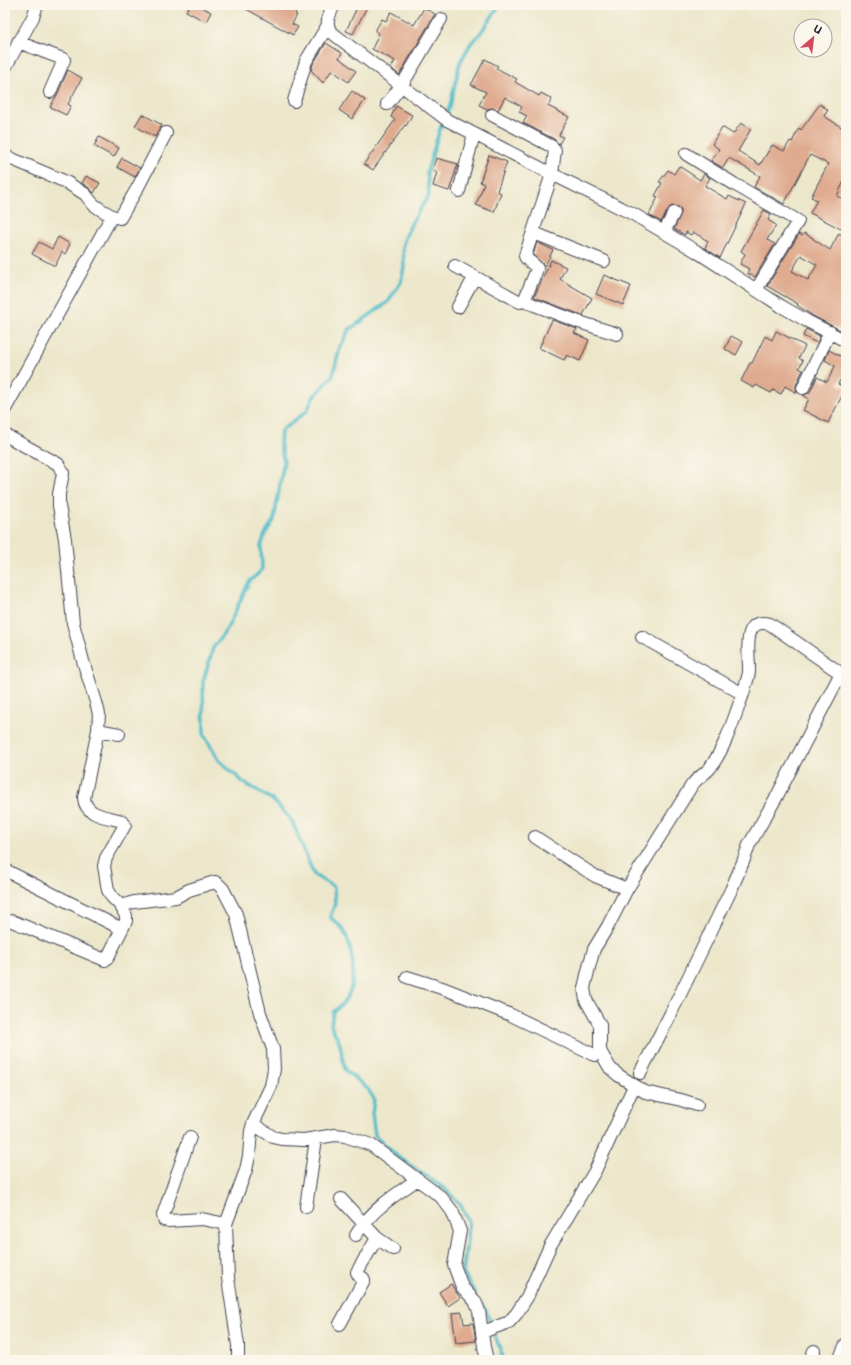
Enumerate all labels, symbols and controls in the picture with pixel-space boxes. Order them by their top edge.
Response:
north arrow [793,18,833,58]
text: U [811,20,825,37]

